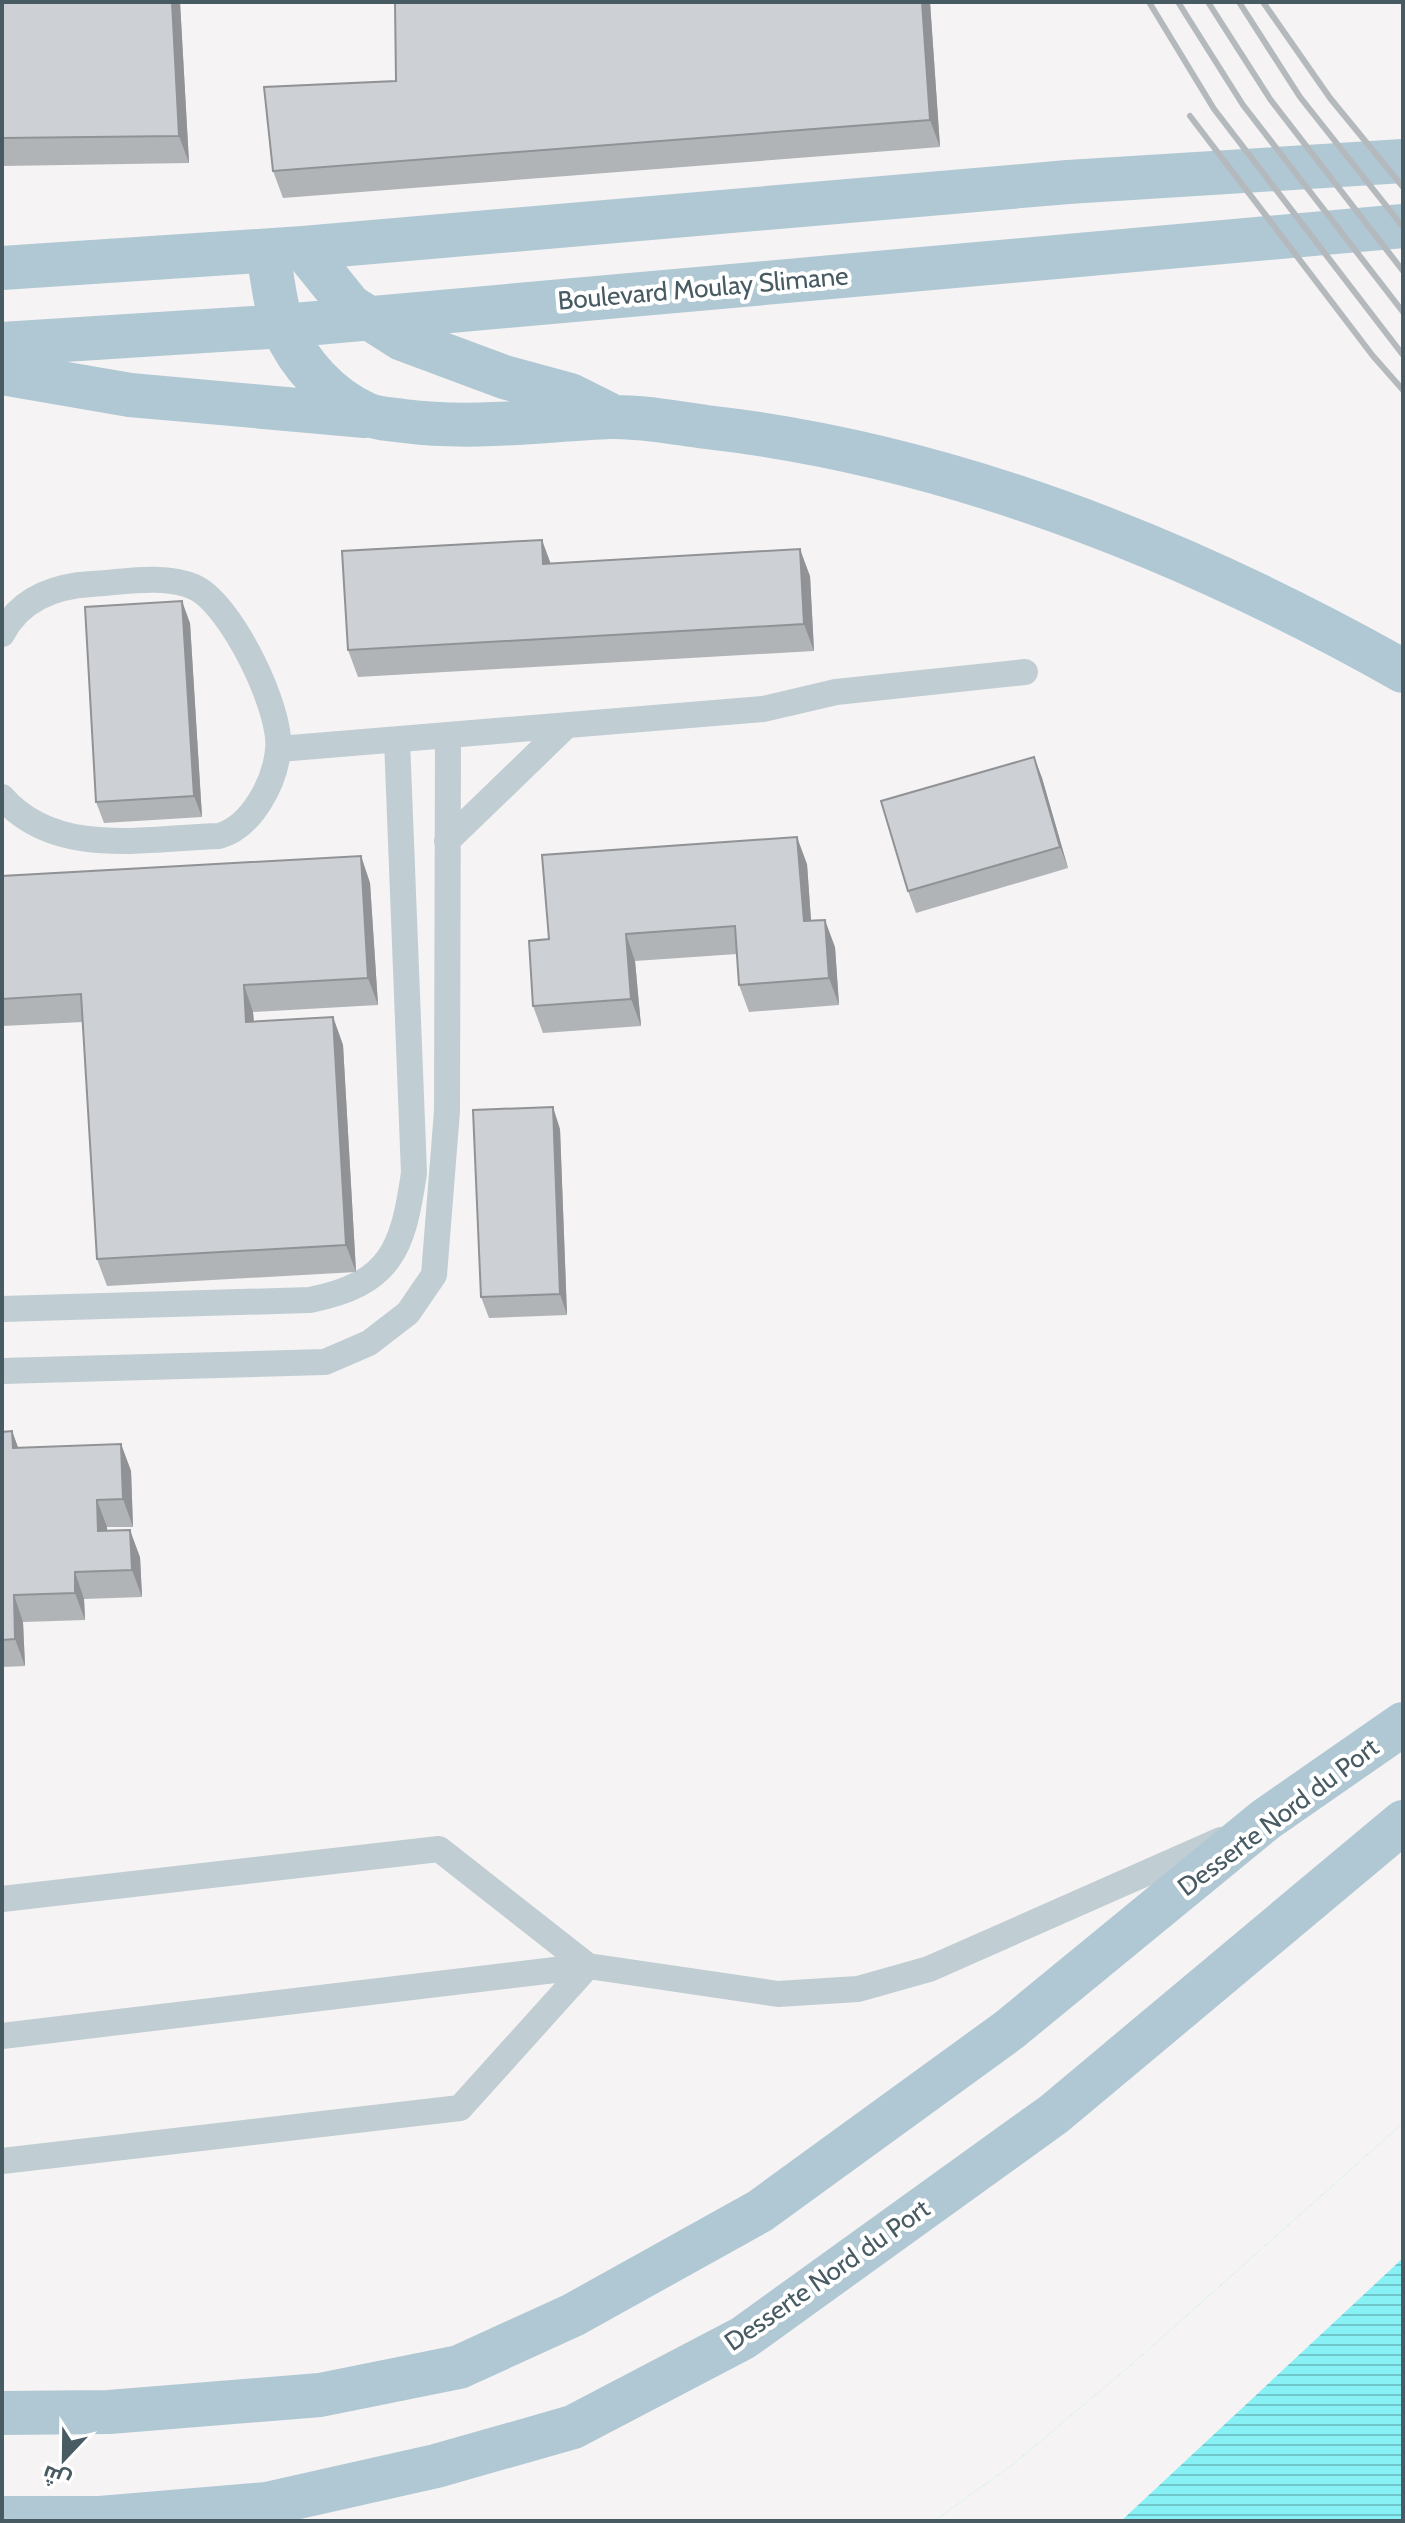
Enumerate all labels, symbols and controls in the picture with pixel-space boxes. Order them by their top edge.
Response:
street label: Boulevard Moulay Slimane [556,259,850,317]
street label: Desserte Nord du Port [1171,1731,1385,1903]
street label: Desserte Nord du Port [718,2192,936,2358]
north arrow [24,2419,104,2499]
text: ش [39,2459,75,2495]

